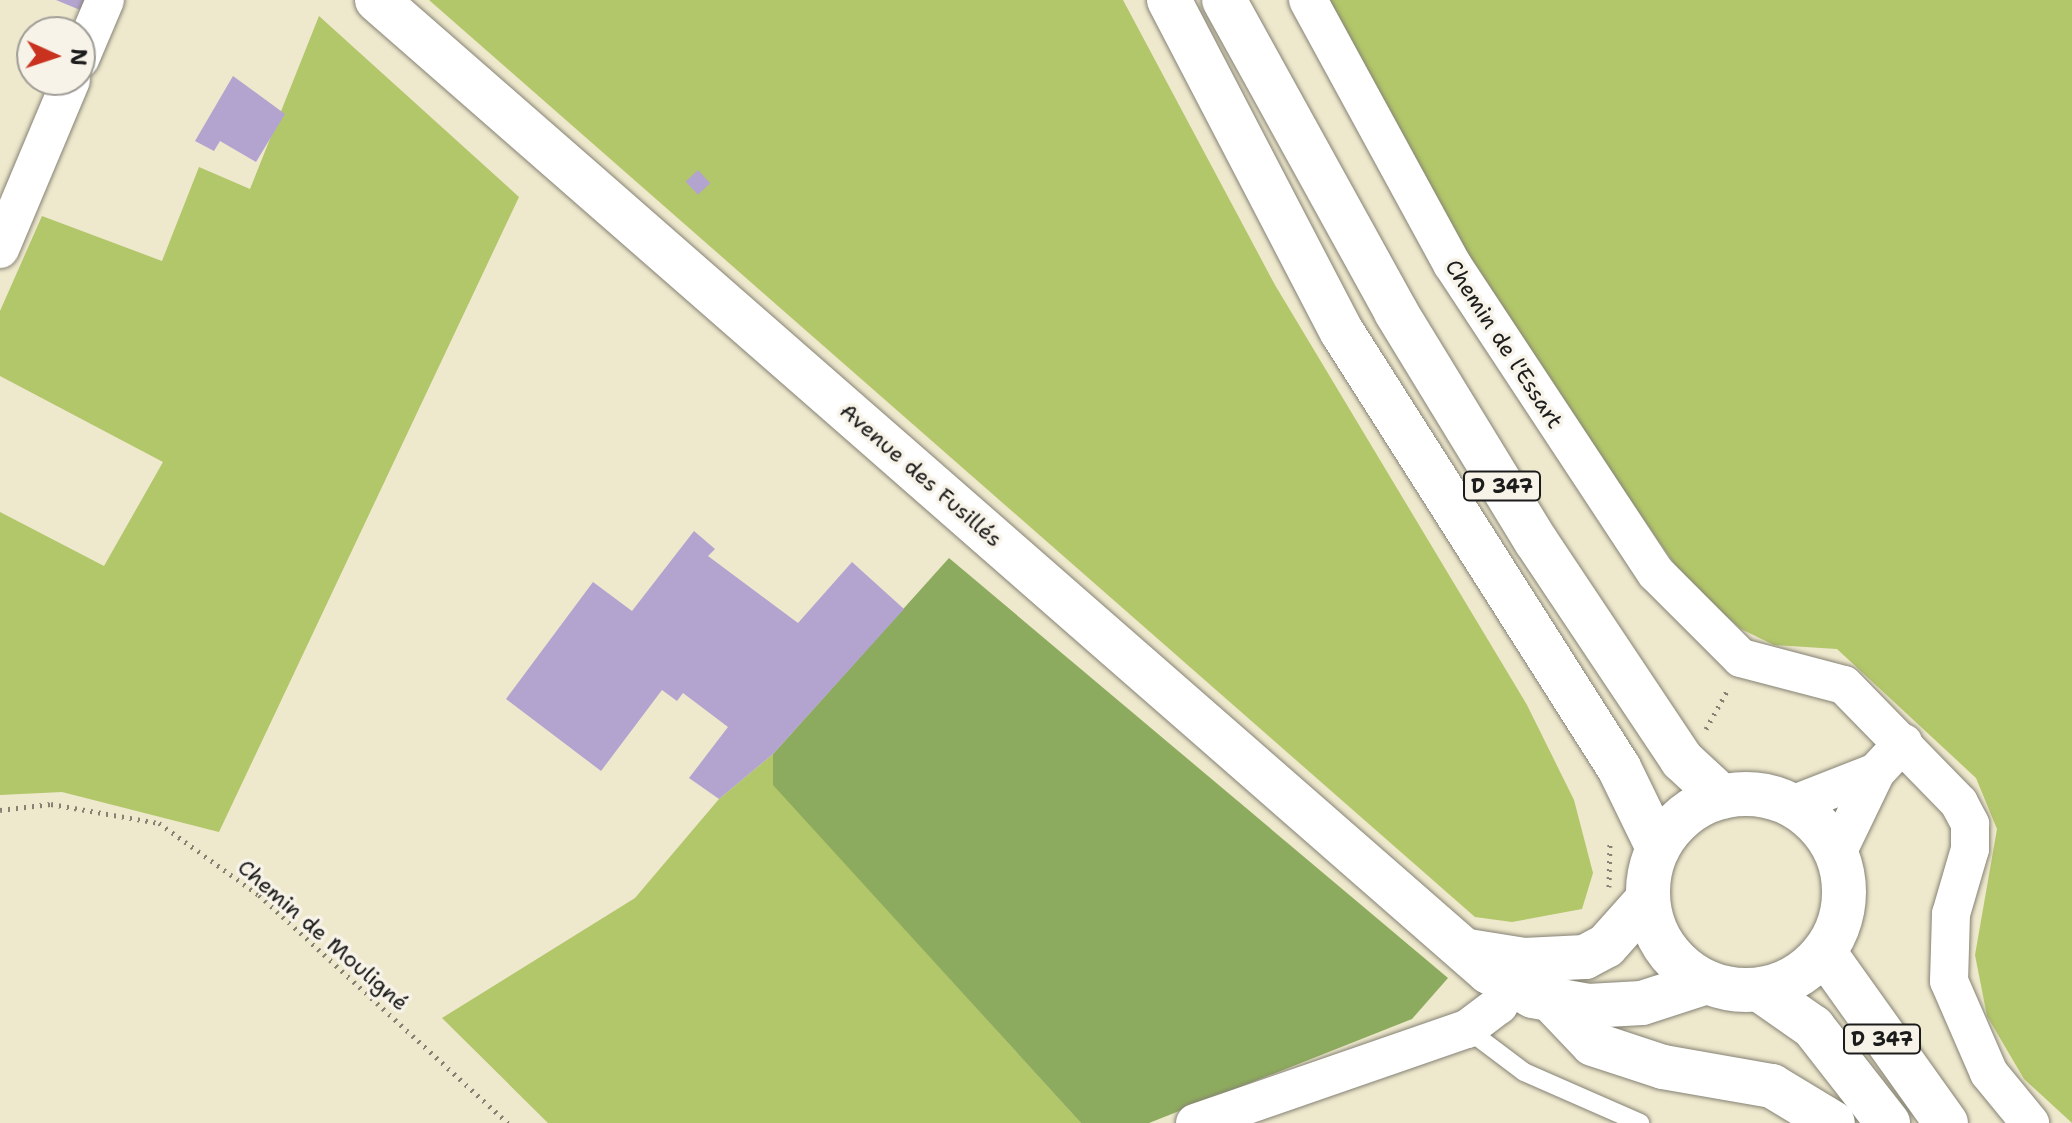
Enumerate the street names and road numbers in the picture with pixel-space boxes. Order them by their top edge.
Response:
street label: Chemin de l'Essart [1440,255,1568,433]
street label: Avenue des Fusillés [835,398,1007,552]
road number: D 347 [1462,470,1542,502]
street label: Chemin de Mouligné [232,854,414,1016]
road number: D 347 [1842,1023,1922,1055]

